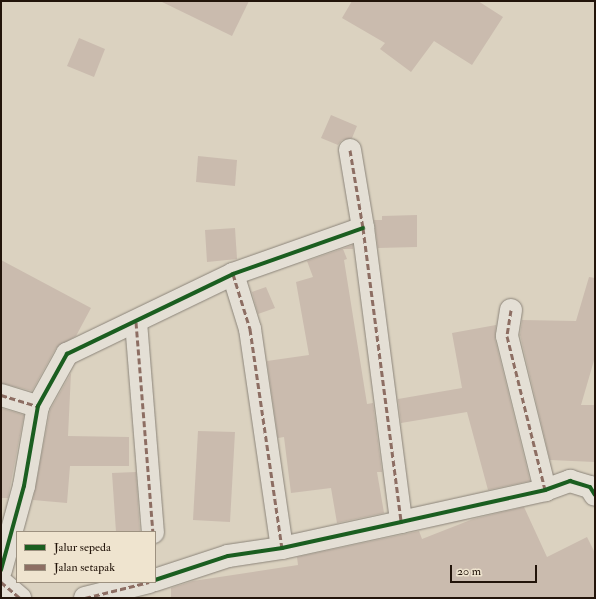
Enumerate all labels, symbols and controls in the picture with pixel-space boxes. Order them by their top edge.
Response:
legend [16,531,156,583]
text: Jalur sepeda [54,540,111,555]
scale bar [452,557,539,583]
text: Jalan setapak [54,560,115,575]
text: 20 m [457,564,481,579]

